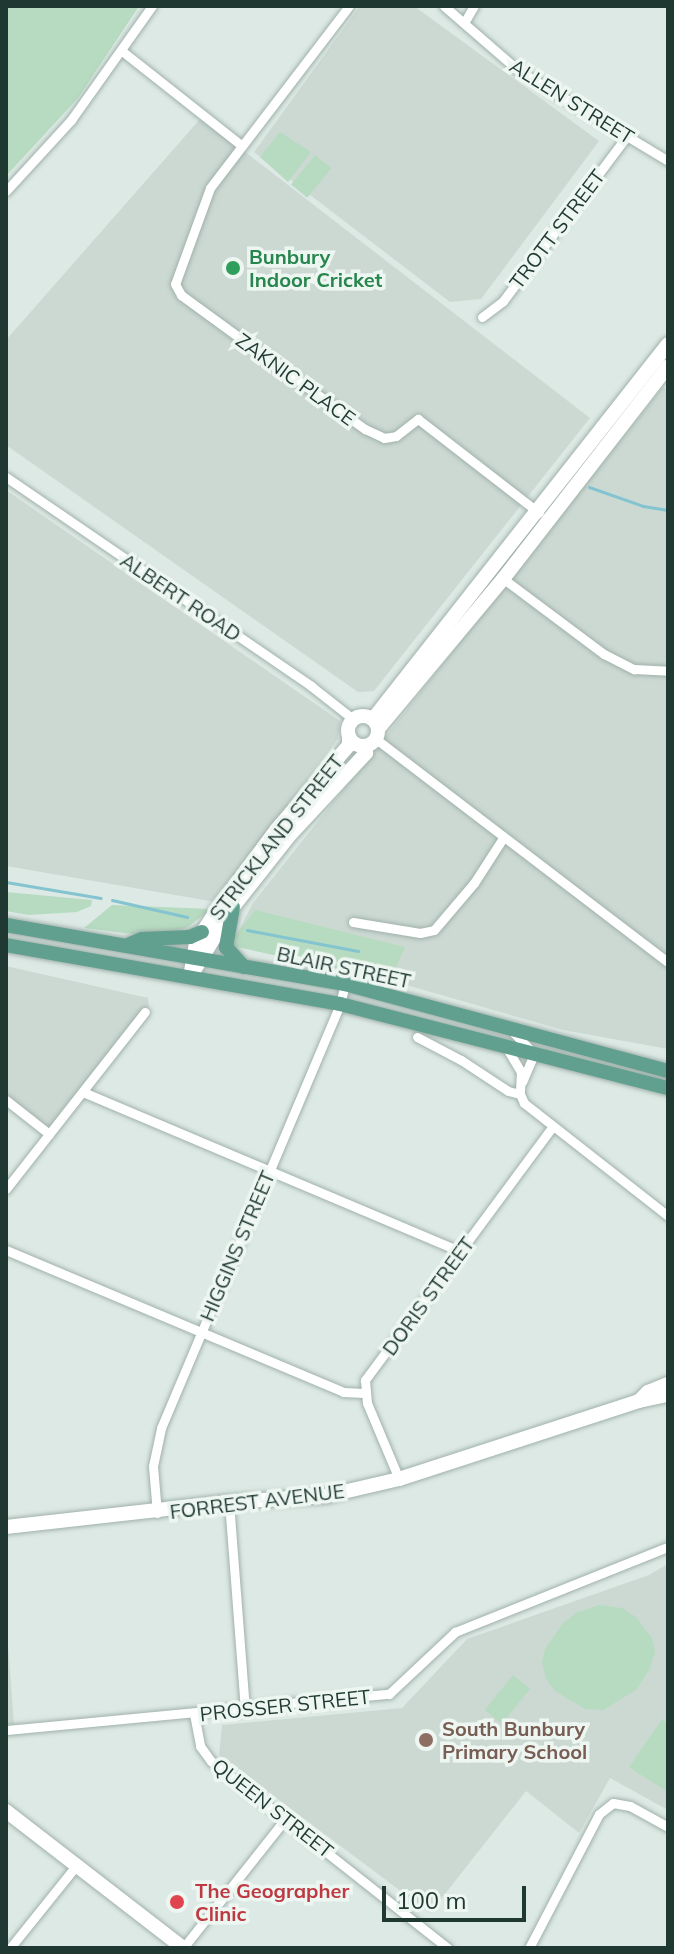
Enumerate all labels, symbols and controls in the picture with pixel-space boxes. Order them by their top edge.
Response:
street label: ALLEN STREET [505,53,639,149]
street label: TROTT STREET [504,165,610,293]
place label: Bunbury Indoor Cricket [249,244,382,291]
marker: Bunbury Indoor Cricket [224,259,242,277]
street label: ZAKNIC PLACE [232,328,360,430]
street label: ALBERT ROAD [116,548,246,646]
street label: STRICKLAND STREET [204,749,348,925]
street label: BLAIR STREET [275,941,413,993]
street label: HIGGINS STREET [195,1167,279,1325]
street label: DORIS STREET [377,1232,479,1360]
street label: FORREST AVENUE [168,1478,346,1524]
street label: PROSSER STREET [199,1684,371,1726]
place label: South Bunbury Primary School [442,1716,587,1763]
marker: South Bunbury Primary School [417,1731,435,1749]
street label: QUEEN STREET [208,1753,338,1863]
scale bar [386,1870,530,1920]
place label: The Geographer Clinic [195,1878,349,1925]
text: 100 m [396,1885,467,1915]
marker: The Geographer Clinic [166,1891,188,1913]

